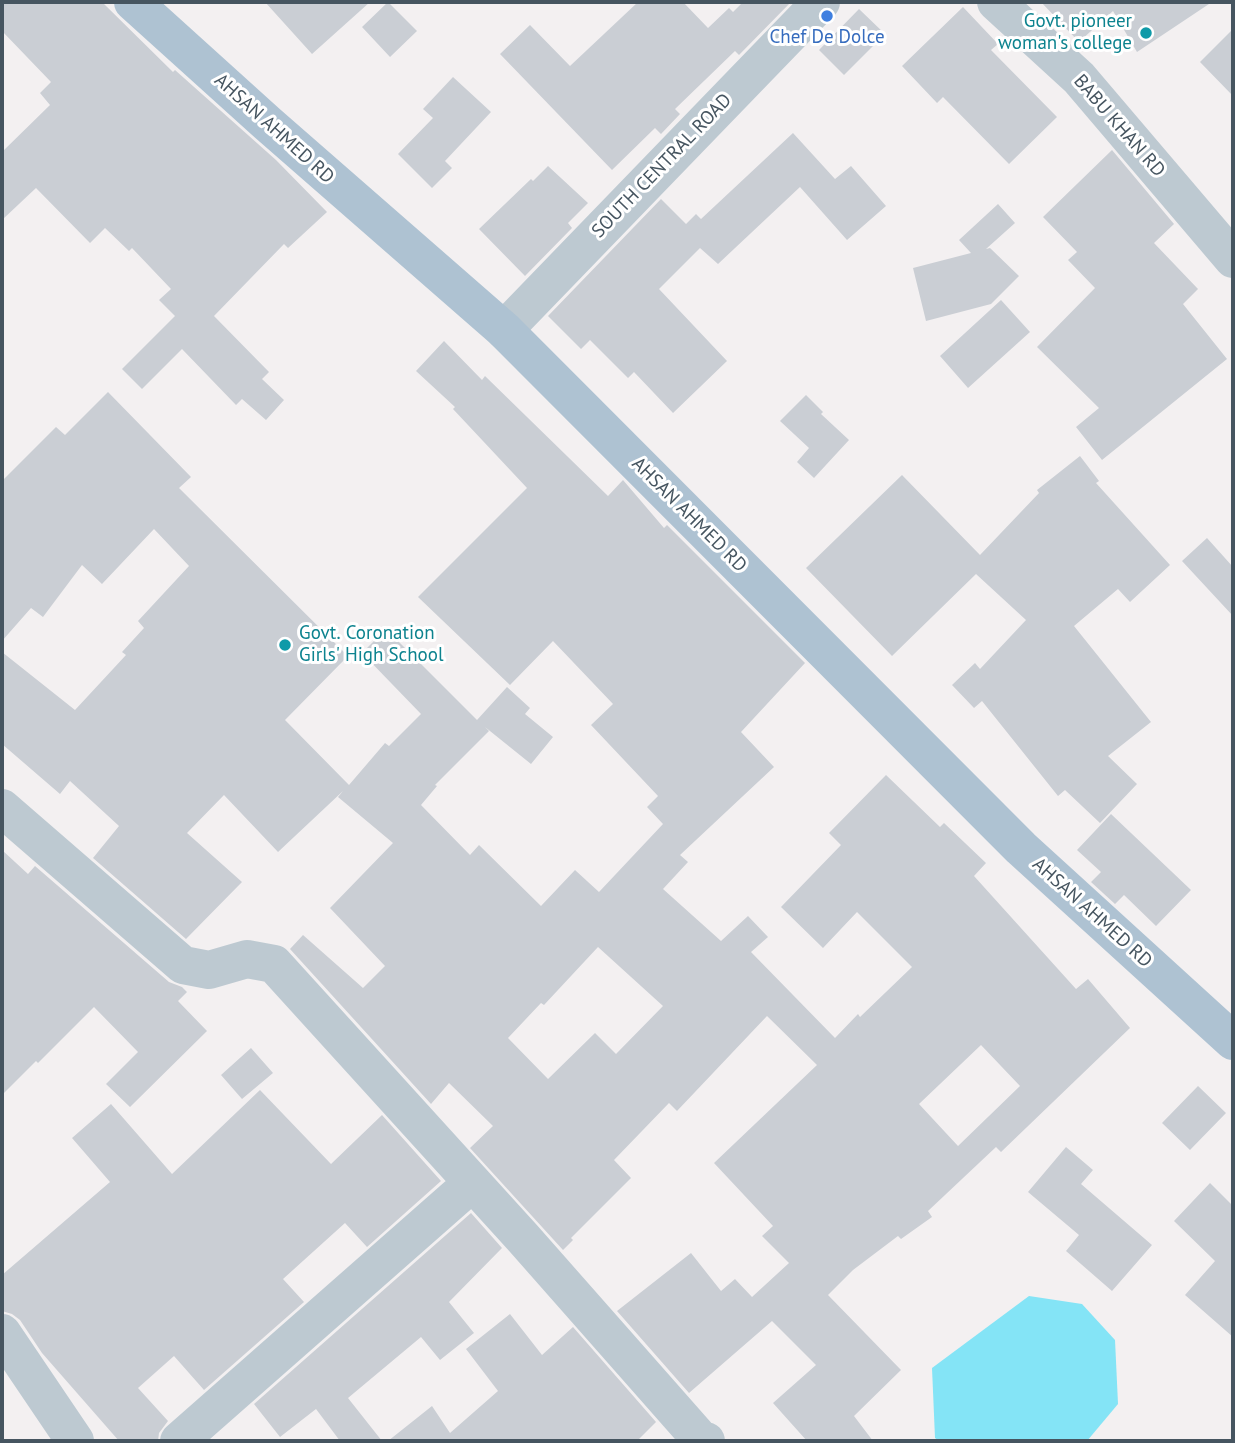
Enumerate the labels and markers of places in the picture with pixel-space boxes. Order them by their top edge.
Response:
marker: Chef De Dolce [819,8,835,24]
place label: Govt. pioneer woman's college [998,11,1132,55]
marker: Govt. pioneer woman's college [1138,25,1154,41]
place label: Chef De Dolce [769,27,885,49]
place label: Govt. Coronation Girls' High School [299,623,443,667]
marker: Govt. Coronation Girls' High School [277,637,293,653]

